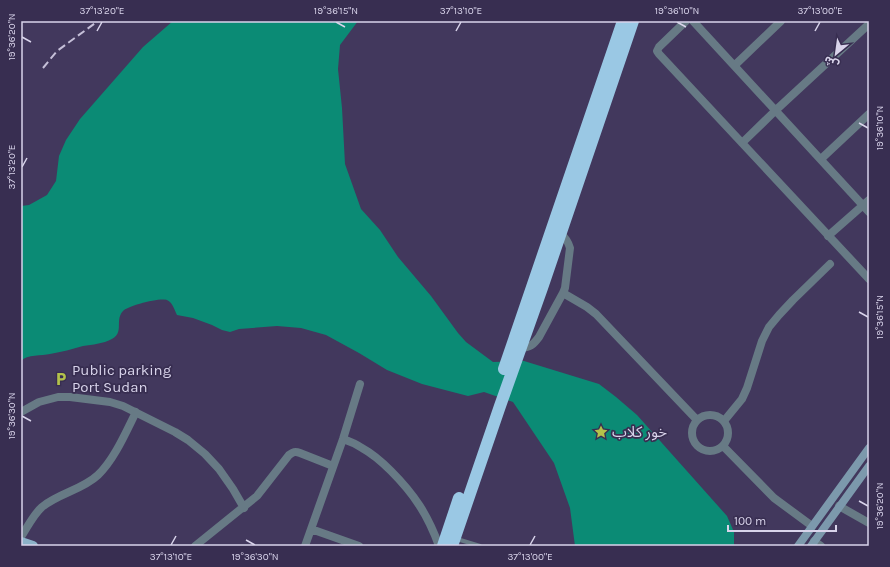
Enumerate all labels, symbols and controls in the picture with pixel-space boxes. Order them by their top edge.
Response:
text: 37°13'20"E [80,5,124,17]
text: 19°36'15"N [314,5,358,17]
text: 37°13'10"E [440,5,482,17]
text: 19°36'10"N [655,5,699,17]
text: 37°13'00"E [797,5,843,17]
text: 19°36'20"N [6,13,18,61]
north arrow [816,34,856,74]
text: ش [822,53,841,72]
text: 19°36'10"N [874,106,886,150]
text: 37°13'20"E [6,145,18,189]
text: 19°36'15"N [874,295,886,339]
place label: Public parking Port Sudan [72,361,172,396]
parking icon: Public parking Port Sudan [53,371,69,387]
text: 19°36'30"N [6,392,18,440]
place label: خور كلاب [612,423,667,441]
place icon: خور كلاب [593,424,609,440]
text: 19°36'20"N [874,482,886,530]
scale bar [728,507,836,533]
text: 100 m [734,514,766,528]
text: 37°13'10"E [150,551,192,563]
text: 19°36'30"N [231,551,279,563]
text: 37°13'00"E [507,551,553,563]

